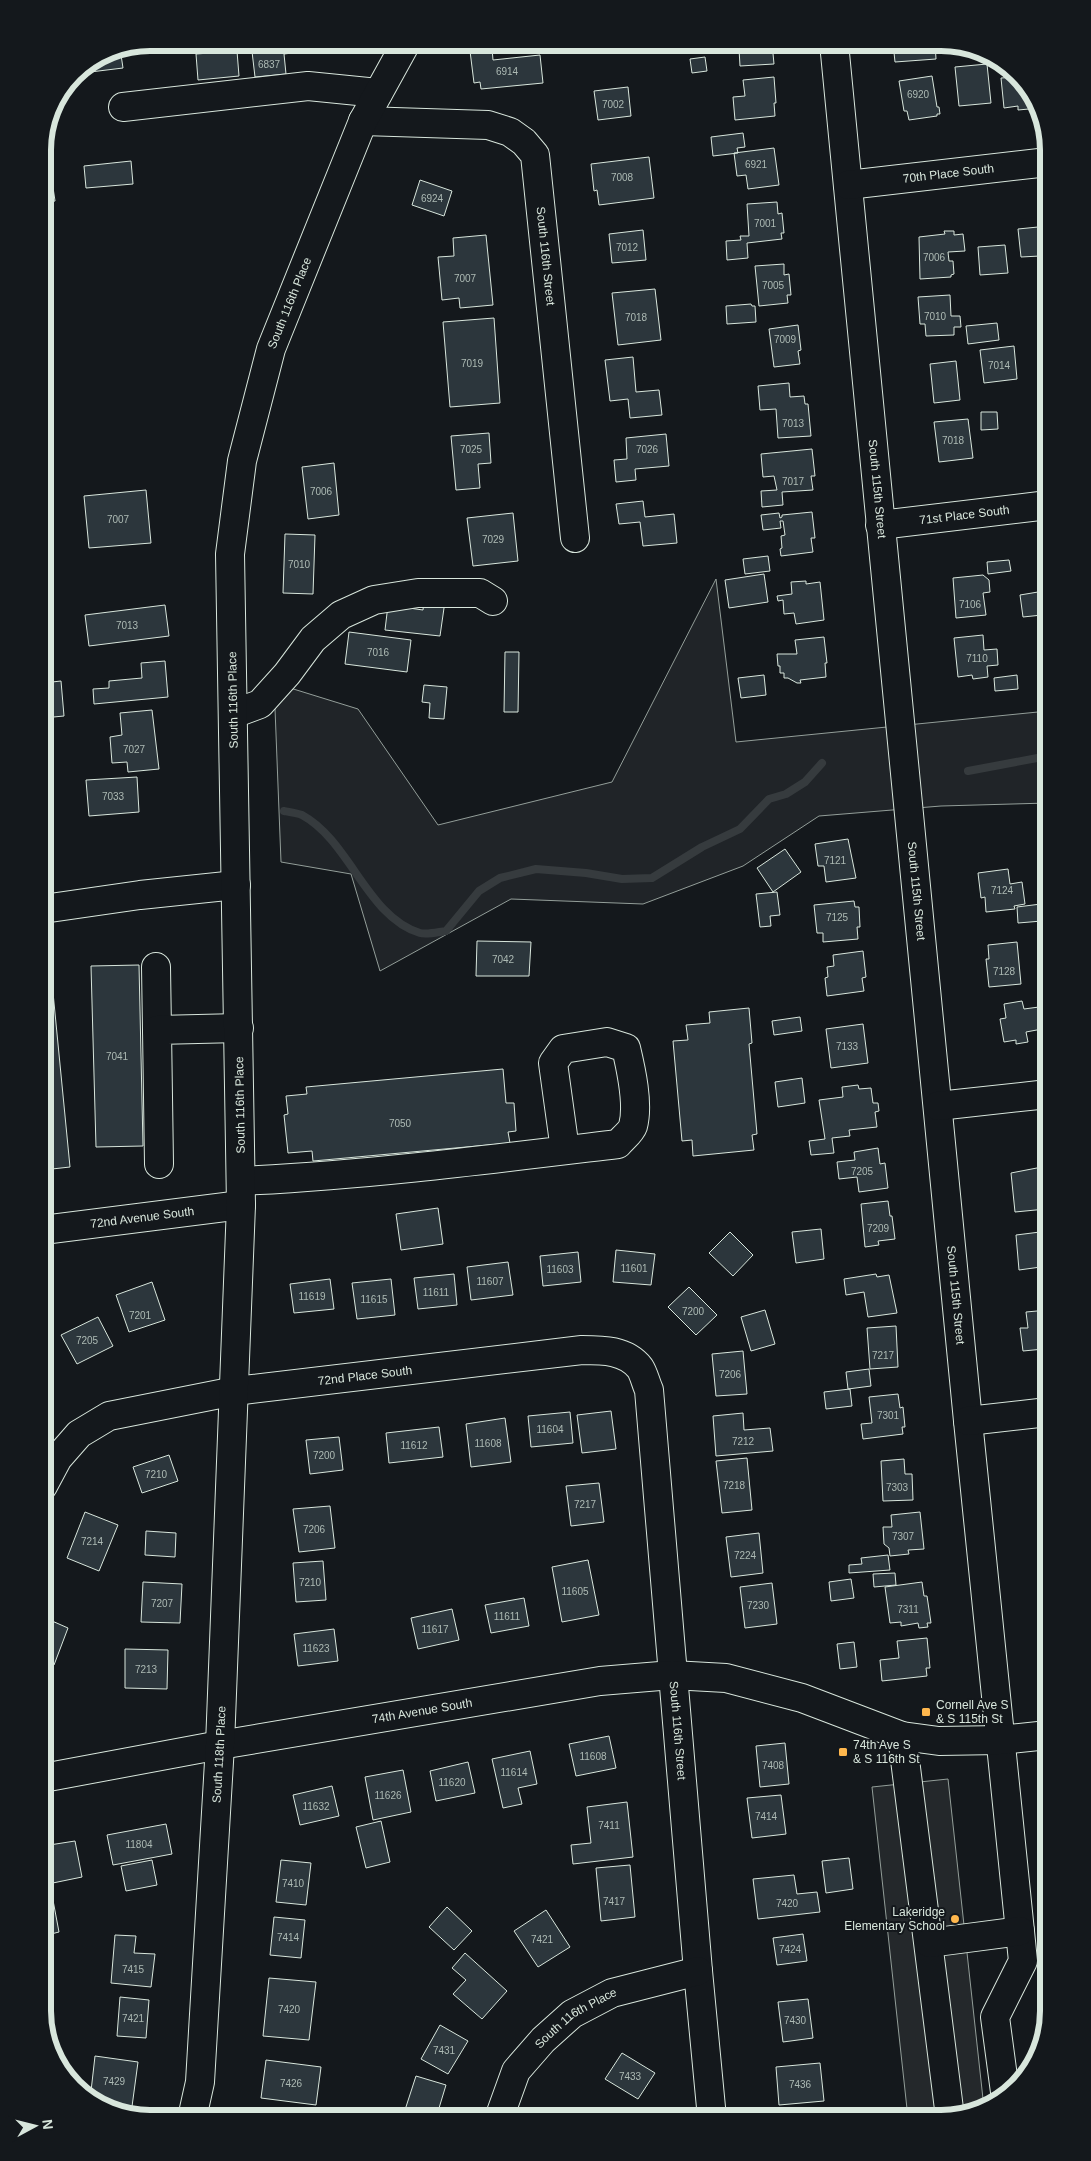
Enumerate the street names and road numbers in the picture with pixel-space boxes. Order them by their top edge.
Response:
street label: 70th Place South [902,161,995,186]
street label: South 116th Street [533,206,558,307]
street label: South 116th Place [265,255,314,351]
street label: South 115th Street [866,439,889,540]
street label: 71st Place South [918,503,1010,527]
street label: South 116th Place [225,651,241,749]
street label: South 115th Street [905,841,928,942]
street label: South 116th Place [232,1056,248,1154]
street label: 72nd Avenue South [89,1204,195,1231]
street label: South 115th Street [944,1245,968,1346]
street label: 72nd Place South [317,1363,413,1388]
street label: South 116th Street [667,1680,689,1781]
street label: 74th Avenue South [371,1696,473,1726]
street label: South 118th Place [210,1705,229,1803]
street label: South 116th Place [532,1985,618,2051]

